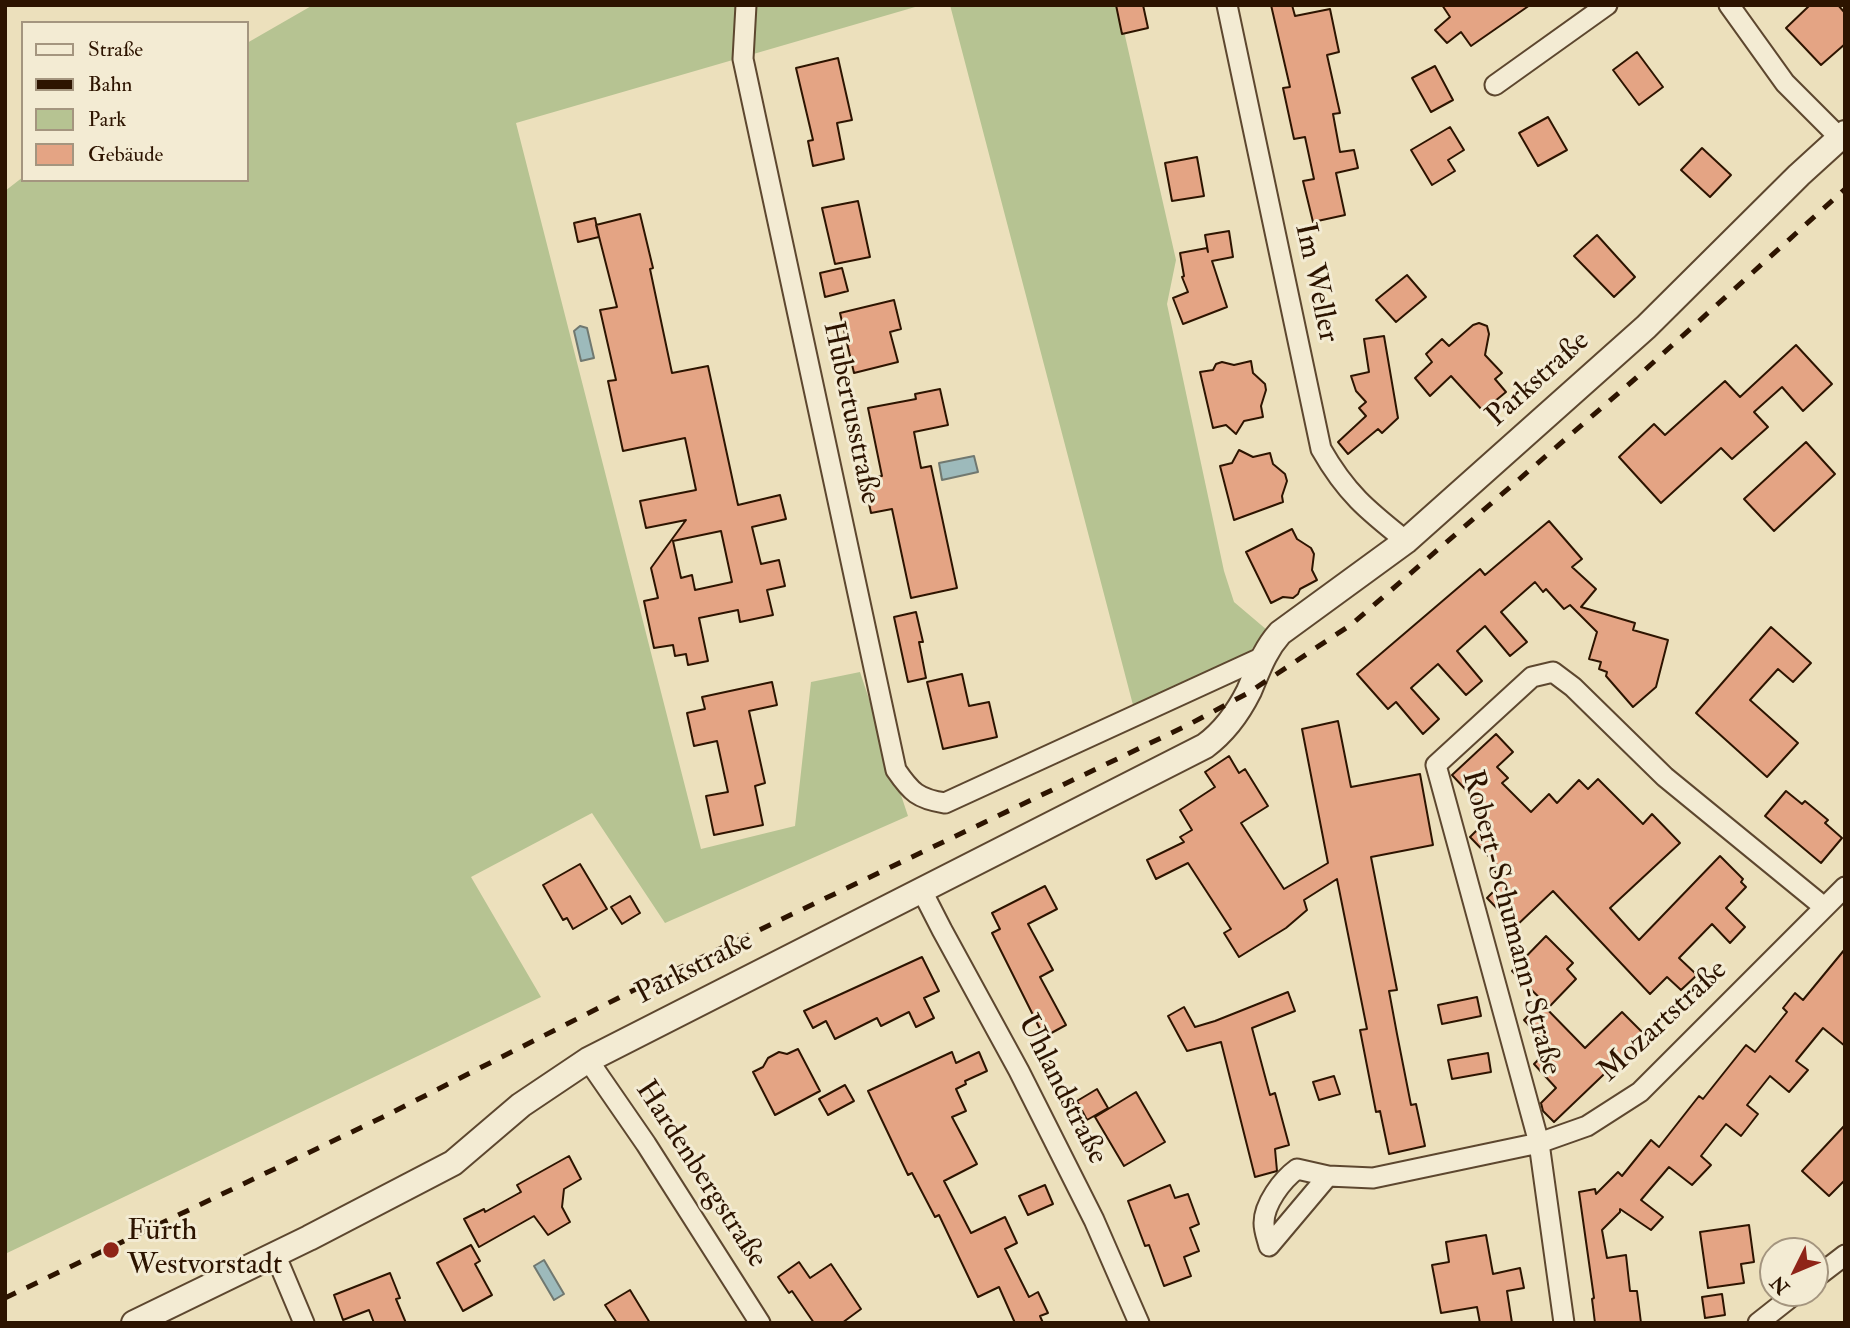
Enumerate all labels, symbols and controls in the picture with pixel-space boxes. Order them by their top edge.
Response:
legend [21,21,248,182]
text: Straße [88,36,143,63]
text: Bahn [88,71,132,98]
text: Park [88,106,126,133]
text: Gebäude [88,141,163,168]
street label: Im Weller [1285,220,1345,346]
street label: Hubertusstraße [813,318,887,508]
street label: Parkstraße [1480,324,1598,436]
street label: Robert-Schumann-Straße [1452,767,1568,1079]
street label: Parkstraße [630,924,760,1014]
street label: Mozartstraße [1592,953,1736,1091]
street label: Uhlandstraße [1008,1009,1114,1171]
street label: Hardenbergstraße [626,1075,774,1275]
place label: Fürth Westvorstadt [127,1215,282,1286]
north arrow [1759,1237,1829,1307]
marker: Fürth Westvorstadt [101,1240,121,1260]
text: N [1766,1271,1795,1299]

